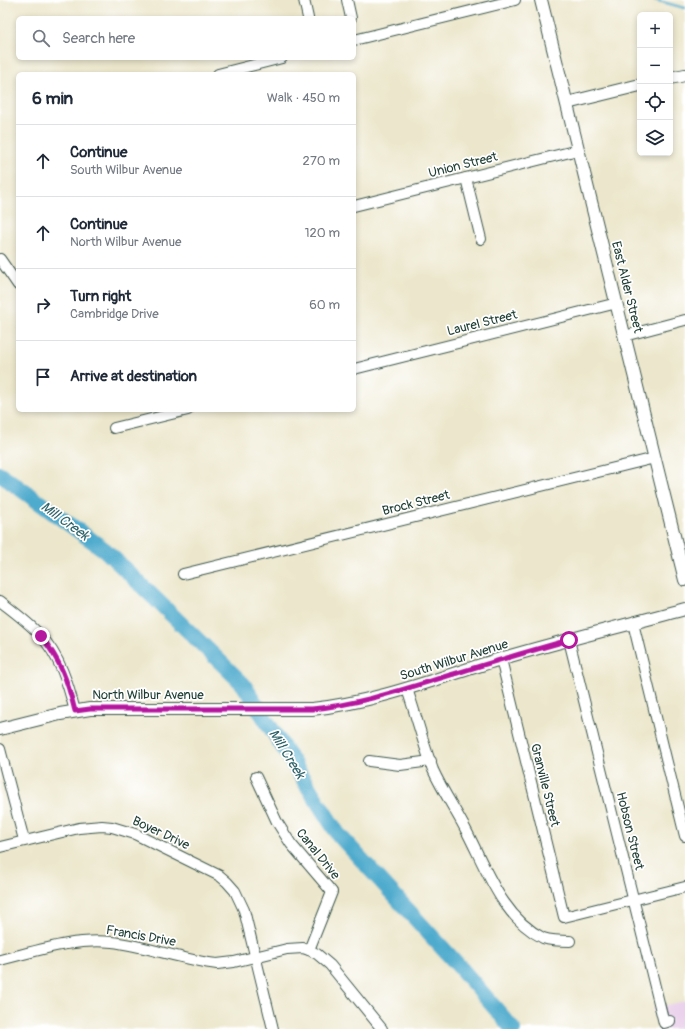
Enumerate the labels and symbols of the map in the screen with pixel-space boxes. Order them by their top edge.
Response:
street label: Union Street [427,149,500,181]
street label: East Alder Street [608,240,646,335]
street label: Laurel Street [445,306,519,339]
street label: Brock Street [381,487,452,519]
water label: Mill Creek [38,498,93,545]
route end [32,627,50,645]
route start [560,631,578,649]
street label: South Wilbur Avenue [398,636,511,684]
street label: North Wilbur Avenue [92,687,204,703]
water label: Mill Creek [265,726,309,783]
street label: Granville Street [527,742,563,829]
street label: Hobson Street [613,790,648,872]
street label: Boyer Drive [130,813,193,853]
street label: Canal Drive [293,825,344,883]
street label: Francis Drive [105,922,178,950]

